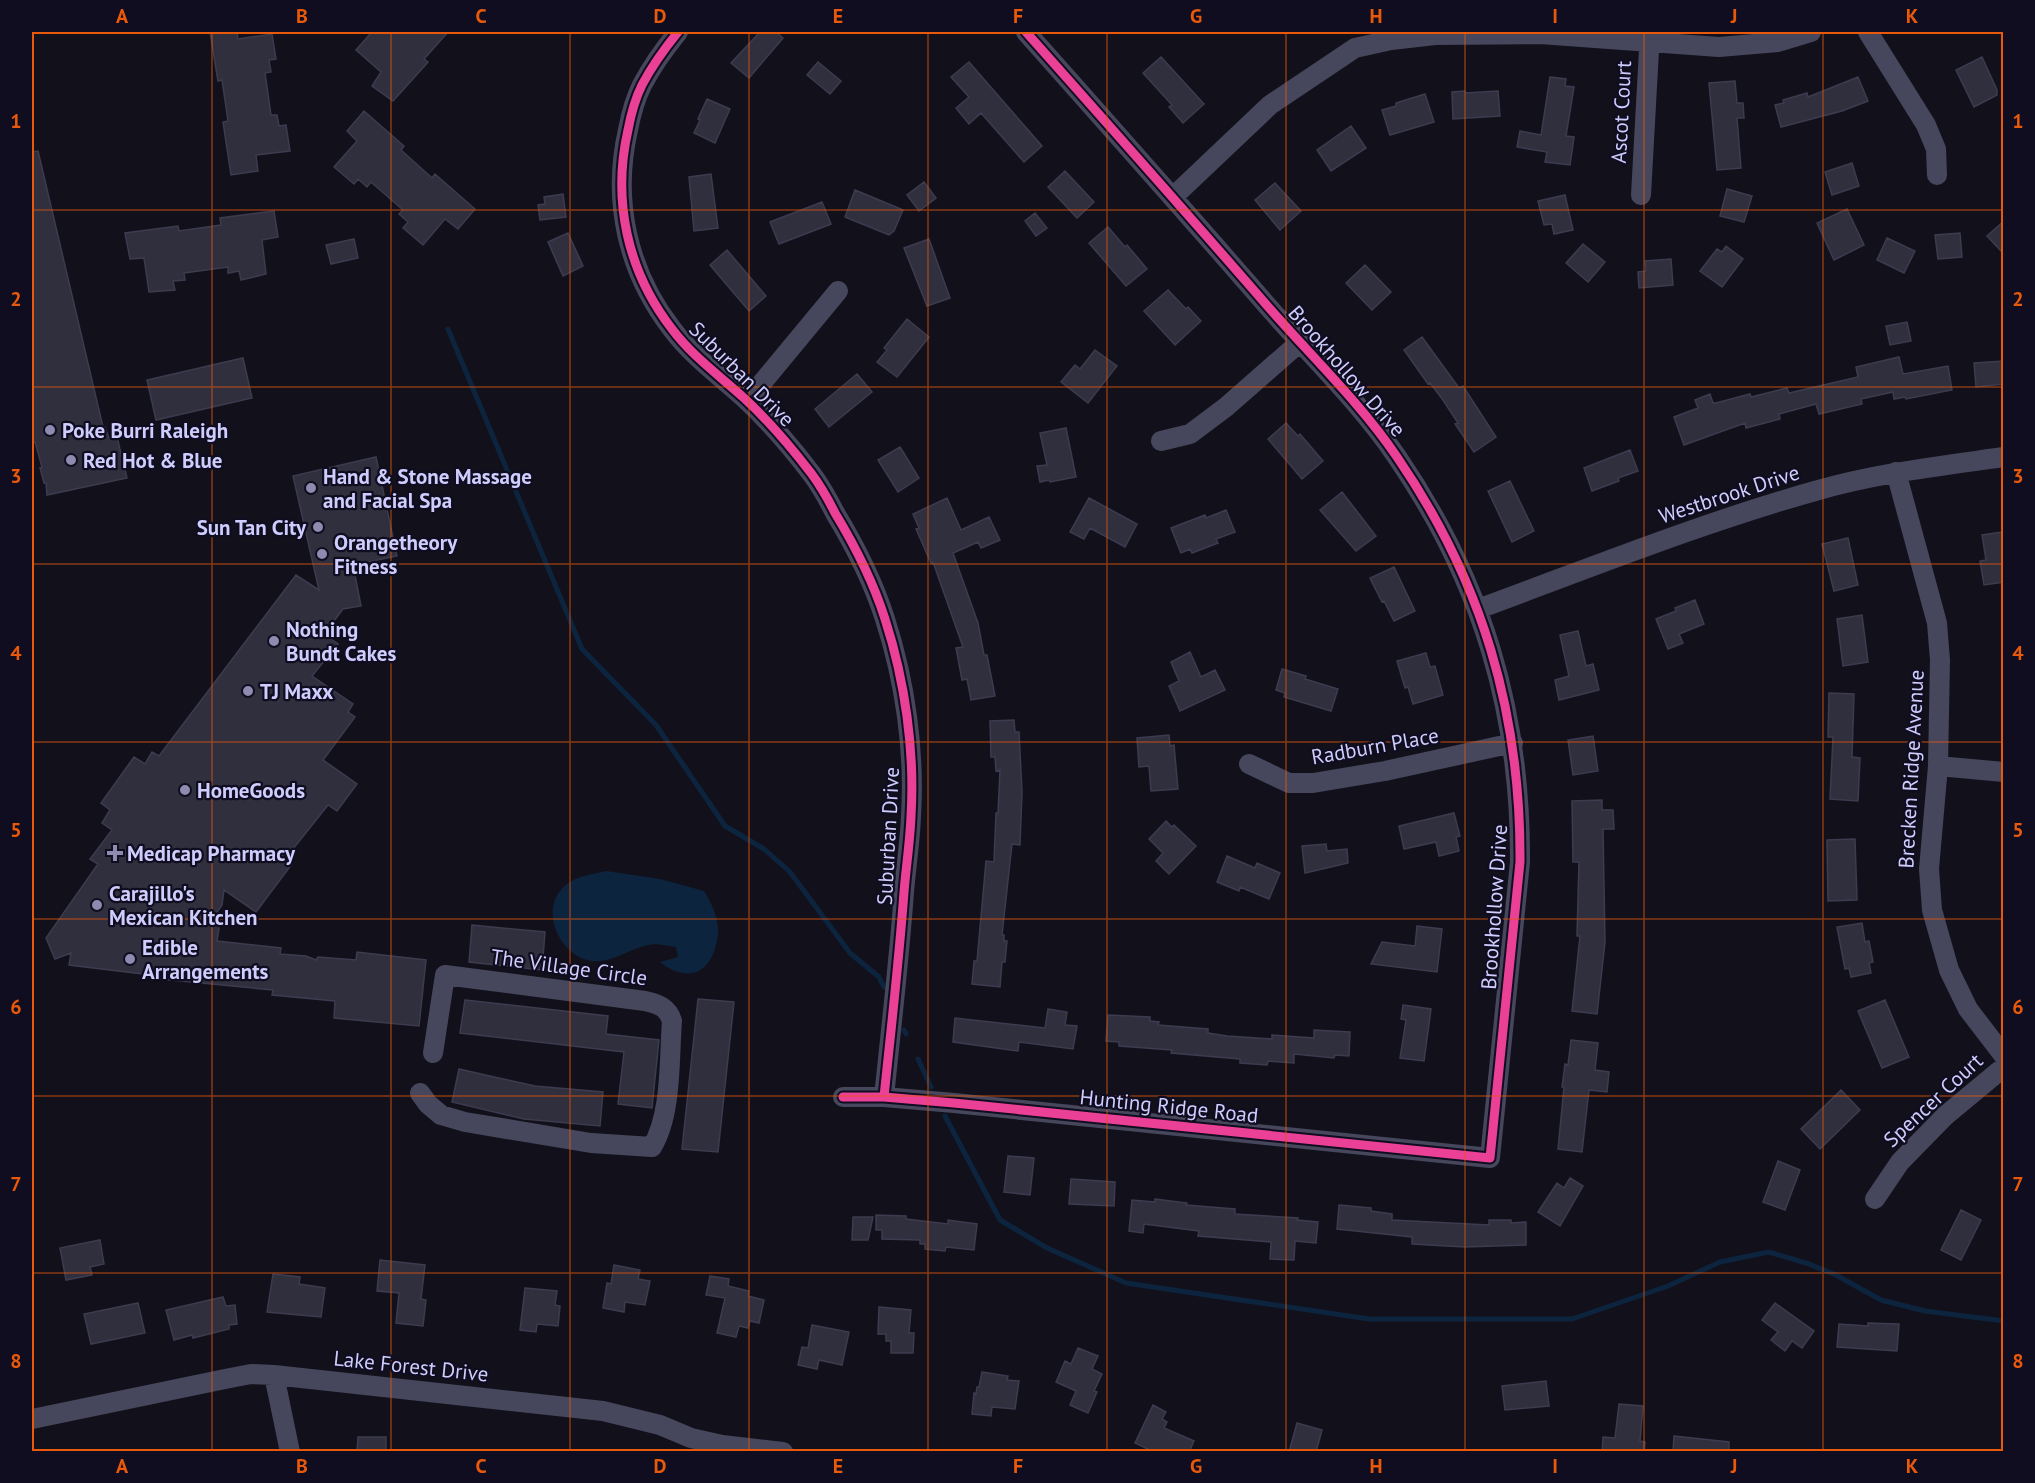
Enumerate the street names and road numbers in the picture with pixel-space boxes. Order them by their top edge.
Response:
street label: Ascot Court [1605,60,1637,164]
street label: Brookhollow Drive [1282,300,1412,442]
street label: Suburban Drive [684,316,800,432]
street label: Westbrook Drive [1655,459,1803,529]
street label: Brecken Ridge Avenue [1892,669,1930,869]
street label: Radburn Place [1309,722,1441,770]
street label: Suburban Drive [871,766,905,906]
street label: Brookhollow Drive [1475,823,1513,991]
street label: The Village Circle [489,943,649,991]
street label: Spencer Court [1878,1047,1988,1153]
street label: Hunting Ridge Road [1078,1083,1260,1129]
street label: Lake Forest Drive [332,1344,490,1388]

